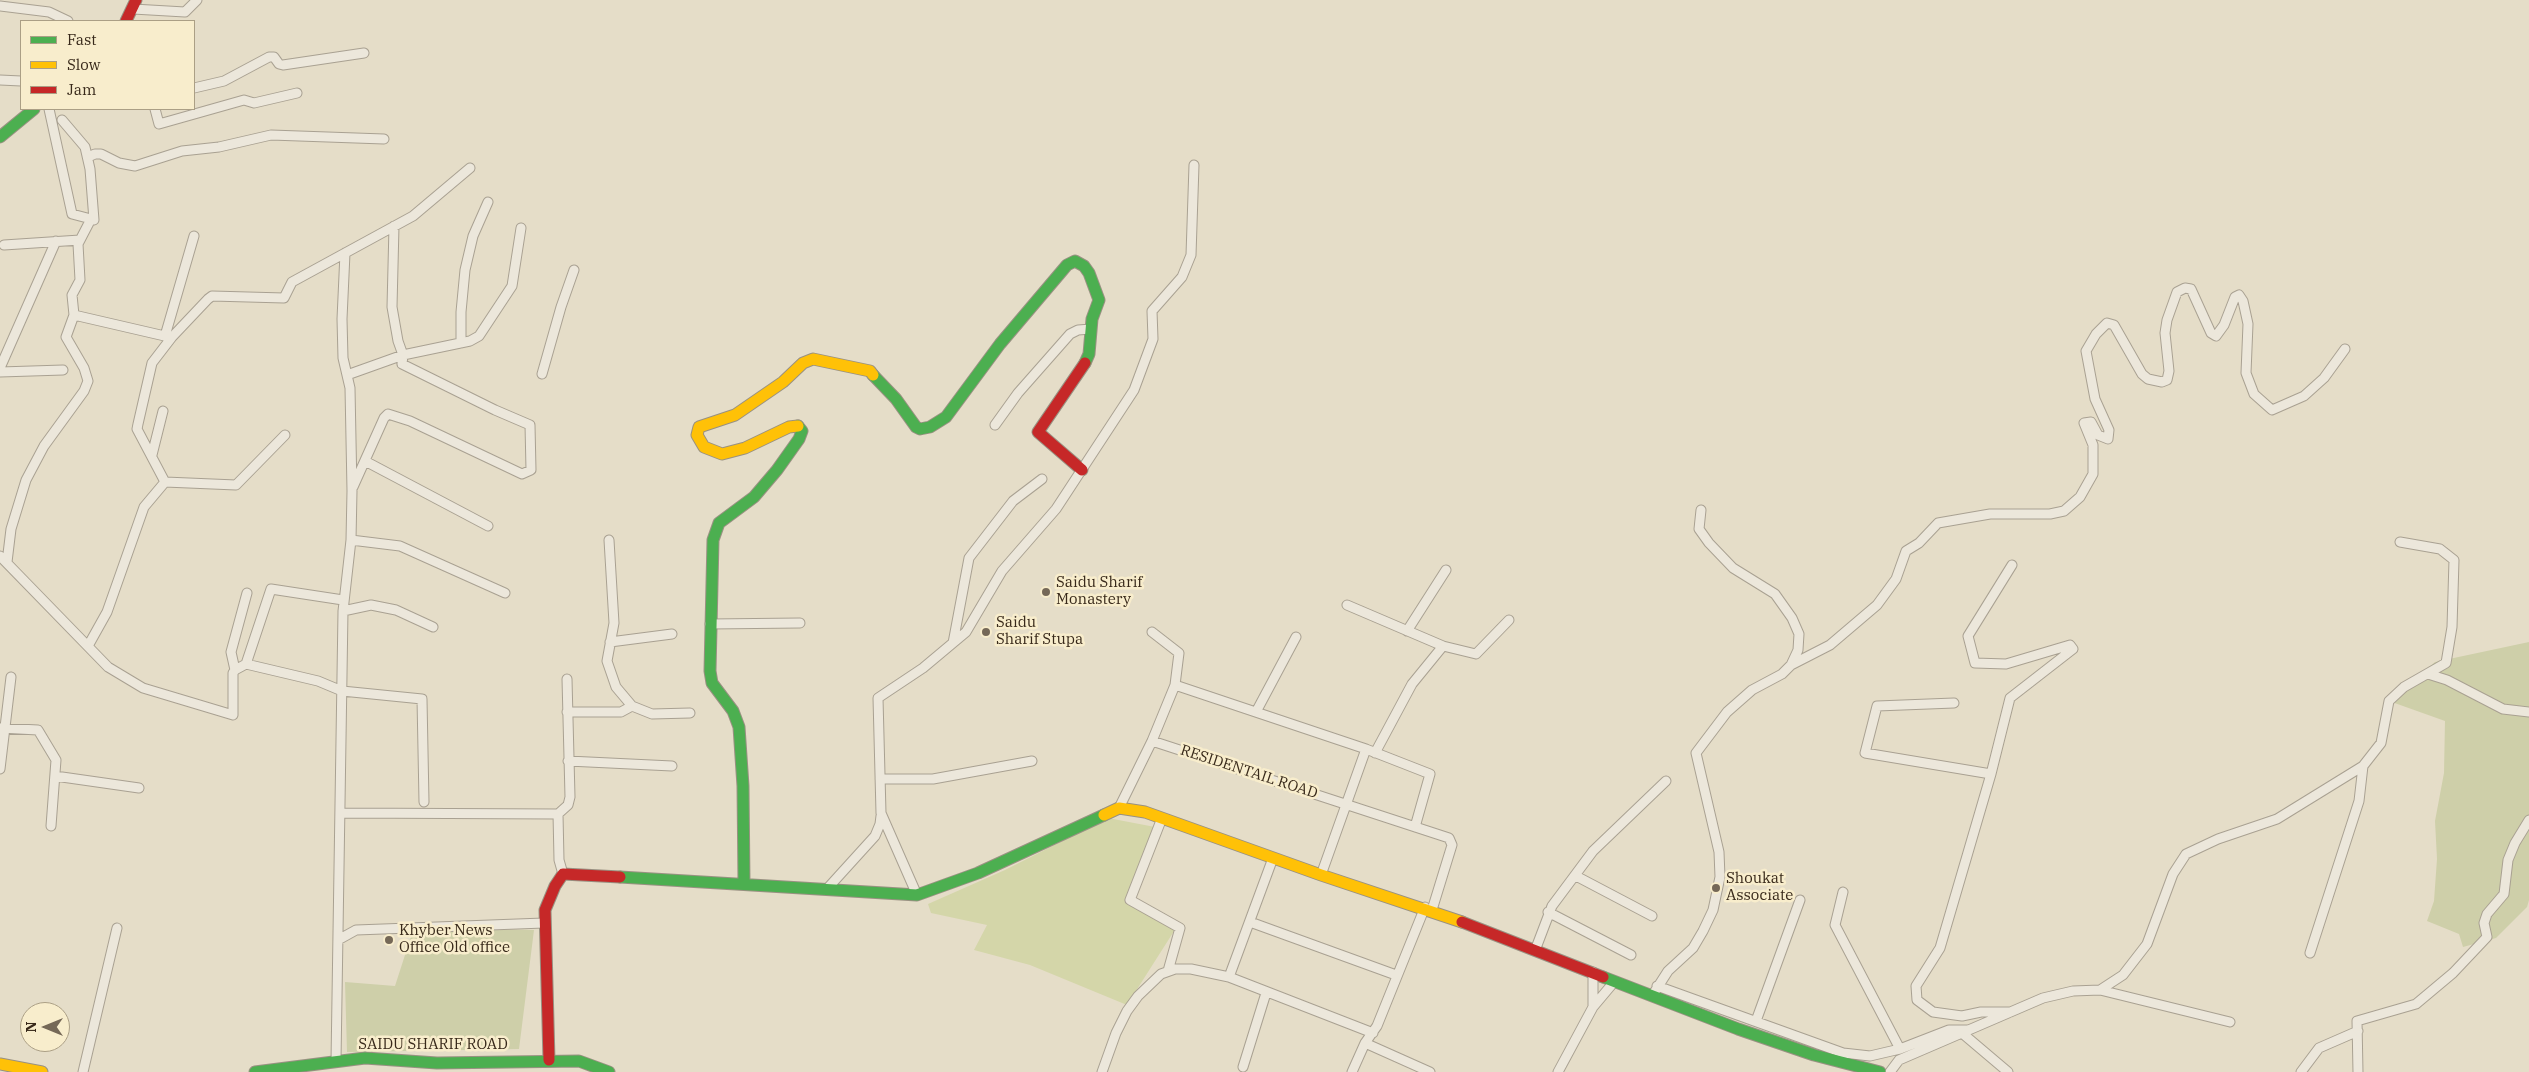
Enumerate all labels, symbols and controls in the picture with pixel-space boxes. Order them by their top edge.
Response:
legend [20,20,195,110]
text: Fast [67,30,97,49]
text: Slow [67,55,100,74]
text: Jam [67,80,96,99]
place label: Saidu Sharif Monastery [1056,574,1142,609]
marker: Saidu Sharif Monastery [1040,586,1052,598]
place label: Saidu Sharif Stupa [996,614,1083,649]
marker: Saidu Sharif Stupa [980,626,992,638]
street label: RESIDENTAIL ROAD [1178,741,1320,803]
place label: Shoukat Associate [1726,870,1793,905]
marker: Shoukat Associate [1710,882,1722,894]
place label: Khyber News Office Old office [399,922,510,957]
marker: Khyber News Office Old office [383,934,395,946]
north arrow [20,1002,70,1052]
text: N [22,1021,40,1033]
street label: SAIDU SHARIF ROAD [358,1036,508,1054]

